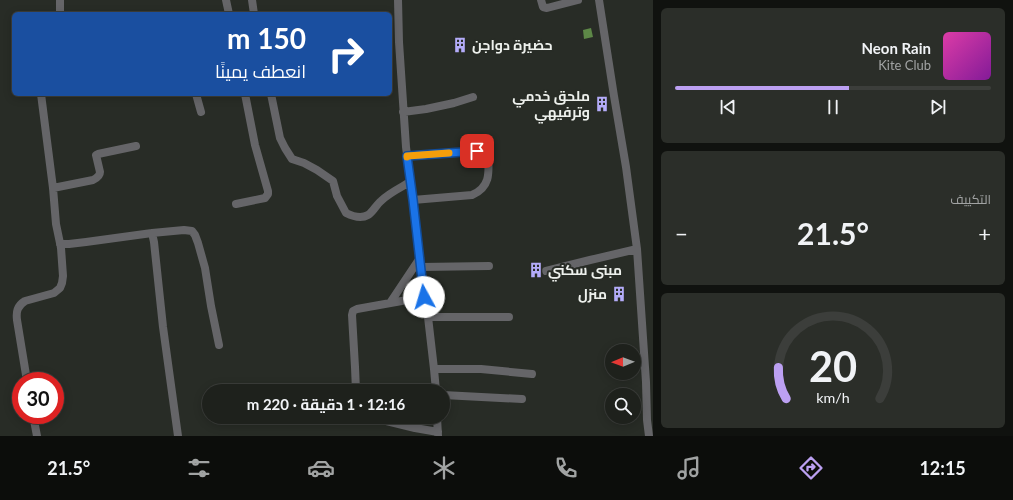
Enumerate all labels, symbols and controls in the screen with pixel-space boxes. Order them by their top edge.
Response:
text: 150 m [227,21,306,55]
icon: right [320,28,372,80]
building icon: حضيرة دواجن [451,36,469,54]
place label: حضيرة دواجن [472,36,553,54]
text: Neon Rain [862,39,931,57]
text: Kite Club [878,57,931,73]
text: انعطف يمينًا [215,60,306,82]
place label: ملحق خدمي وترفيهي [512,87,590,124]
building icon: ملحق خدمي وترفيهي [593,95,611,113]
icon: previous [717,96,739,118]
icon: pause [822,96,844,118]
icon: next [927,96,949,118]
pin [460,134,494,168]
icon: arrive [466,140,488,162]
text: التكييف [950,191,991,207]
text: 21.5° [797,215,869,251]
text: − [675,220,688,247]
text: + [978,220,991,247]
building icon: مبنى سكني [527,261,545,279]
place label: مبنى سكني [548,261,622,282]
position arrow [403,276,445,318]
place label: منزل [578,285,607,303]
building icon: منزل [610,285,628,303]
text: 20 [809,340,857,390]
north arrow [605,344,641,380]
map controls [605,344,641,424]
speed limit sign: 30 [12,372,64,424]
button: search [605,388,641,424]
text: km/h [816,388,850,405]
text: 12:16 · 1 دقيقة · 220 m [247,395,405,413]
icon: filters [185,454,213,482]
icon: car [307,454,335,482]
icon: climate [430,454,458,482]
icon: phone [552,454,580,482]
icon: music [675,454,703,482]
icon: directions [797,454,825,482]
text: 21.5° [47,457,90,479]
text: 12:15 [919,457,966,479]

